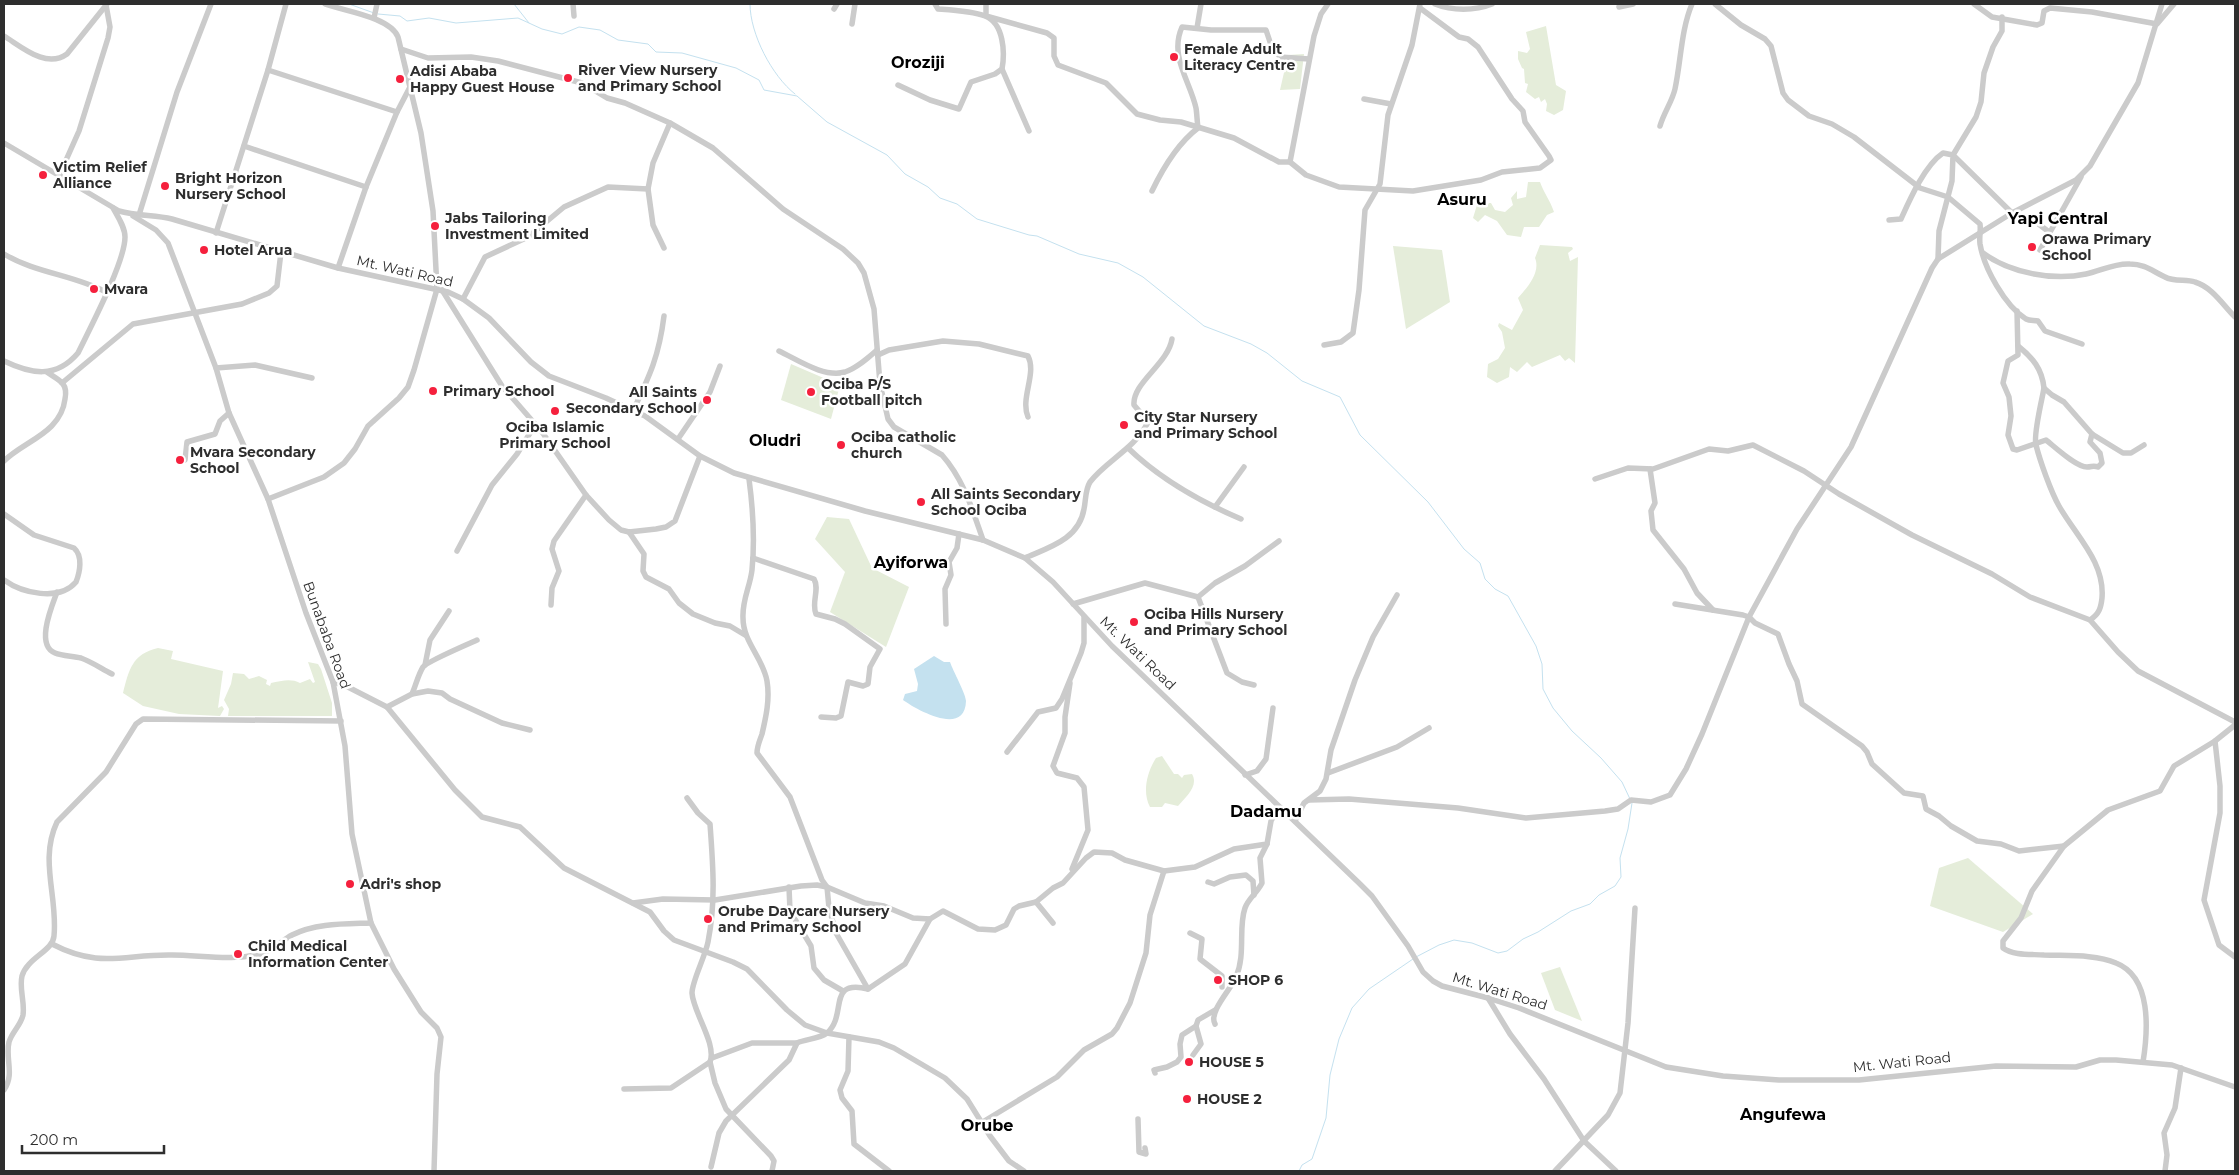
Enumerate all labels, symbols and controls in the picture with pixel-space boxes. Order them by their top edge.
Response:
place label: Female Adult Literacy Centre [1184,40,1296,74]
marker: Female Adult Literacy Centre [1168,51,1180,63]
district label: Oroziji [891,53,945,72]
place label: River View Nursery and Primary School [578,61,721,95]
place label: Adisi Ababa Happy Guest House [409,62,555,96]
marker: River View Nursery and Primary School [562,72,574,84]
marker: Adisi Ababa Happy Guest House [394,73,406,85]
place label: Victim Relief Alliance [52,158,147,192]
marker: Victim Relief Alliance [37,169,49,181]
place label: Bright Horizon Nursery School [175,169,286,203]
marker: Bright Horizon Nursery School [159,180,171,192]
district label: Asuru [1436,190,1487,209]
place label: Jabs Tailoring Investment Limited [444,209,589,243]
district label: Yapi Central [2007,209,2108,228]
marker: Jabs Tailoring Investment Limited [429,220,441,232]
place label: Orawa Primary School [2042,230,2152,264]
place label: Hotel Arua [214,241,292,259]
marker: Orawa Primary School [2026,241,2038,253]
marker: Hotel Arua [198,244,210,256]
street label: Mt. Wati Road [355,251,455,291]
place label: Mvara [104,280,148,298]
marker: Mvara [88,283,100,295]
place label: Ociba P/S Football pitch [821,375,922,409]
place label: Primary School [443,382,554,400]
place label: All Saints Secondary School [566,383,698,417]
marker: Primary School [427,385,439,397]
marker: Ociba P/S Football pitch [805,386,817,398]
marker: All Saints Secondary School [701,394,713,406]
marker: Ociba Islamic Primary School [549,405,561,417]
place label: City Star Nursery and Primary School [1134,408,1277,442]
place label: Ociba Islamic Primary School [499,418,611,452]
marker: City Star Nursery and Primary School [1118,419,1130,431]
place label: Ociba catholic church [851,428,957,462]
district label: Oludri [749,431,801,450]
marker: Ociba catholic church [835,439,847,451]
place label: Mvara Secondary School [190,443,316,477]
marker: Mvara Secondary School [174,454,186,466]
place label: All Saints Secondary School Ociba [930,485,1081,519]
marker: All Saints Secondary School Ociba [915,496,927,508]
district label: Ayiforwa [873,553,948,572]
street label: Bunababa Road [299,579,355,691]
place label: Ociba Hills Nursery and Primary School [1144,605,1287,639]
street label: Mt. Wati Road [1096,612,1180,694]
marker: Ociba Hills Nursery and Primary School [1128,616,1140,628]
district label: Dadamu [1230,802,1302,821]
place label: Adri's shop [359,875,441,893]
marker: Adri's shop [344,878,356,890]
place label: Orube Daycare Nursery and Primary School [718,902,890,936]
marker: Orube Daycare Nursery and Primary School [702,913,714,925]
place label: Child Medical Information Center [248,937,388,971]
marker: Child Medical Information Center [232,948,244,960]
street label: Mt. Wati Road [1450,968,1550,1014]
place label: SHOP 6 [1228,971,1283,989]
marker: SHOP 6 [1212,974,1224,986]
street label: Mt. Wati Road [1852,1048,1952,1076]
place label: HOUSE 5 [1199,1053,1264,1071]
marker: HOUSE 5 [1183,1056,1195,1068]
place label: HOUSE 2 [1197,1090,1262,1108]
marker: HOUSE 2 [1181,1093,1193,1105]
district label: Angufewa [1739,1105,1826,1124]
district label: Orube [961,1116,1013,1135]
scale bar [22,1122,165,1154]
text: 200 m [30,1130,78,1149]

